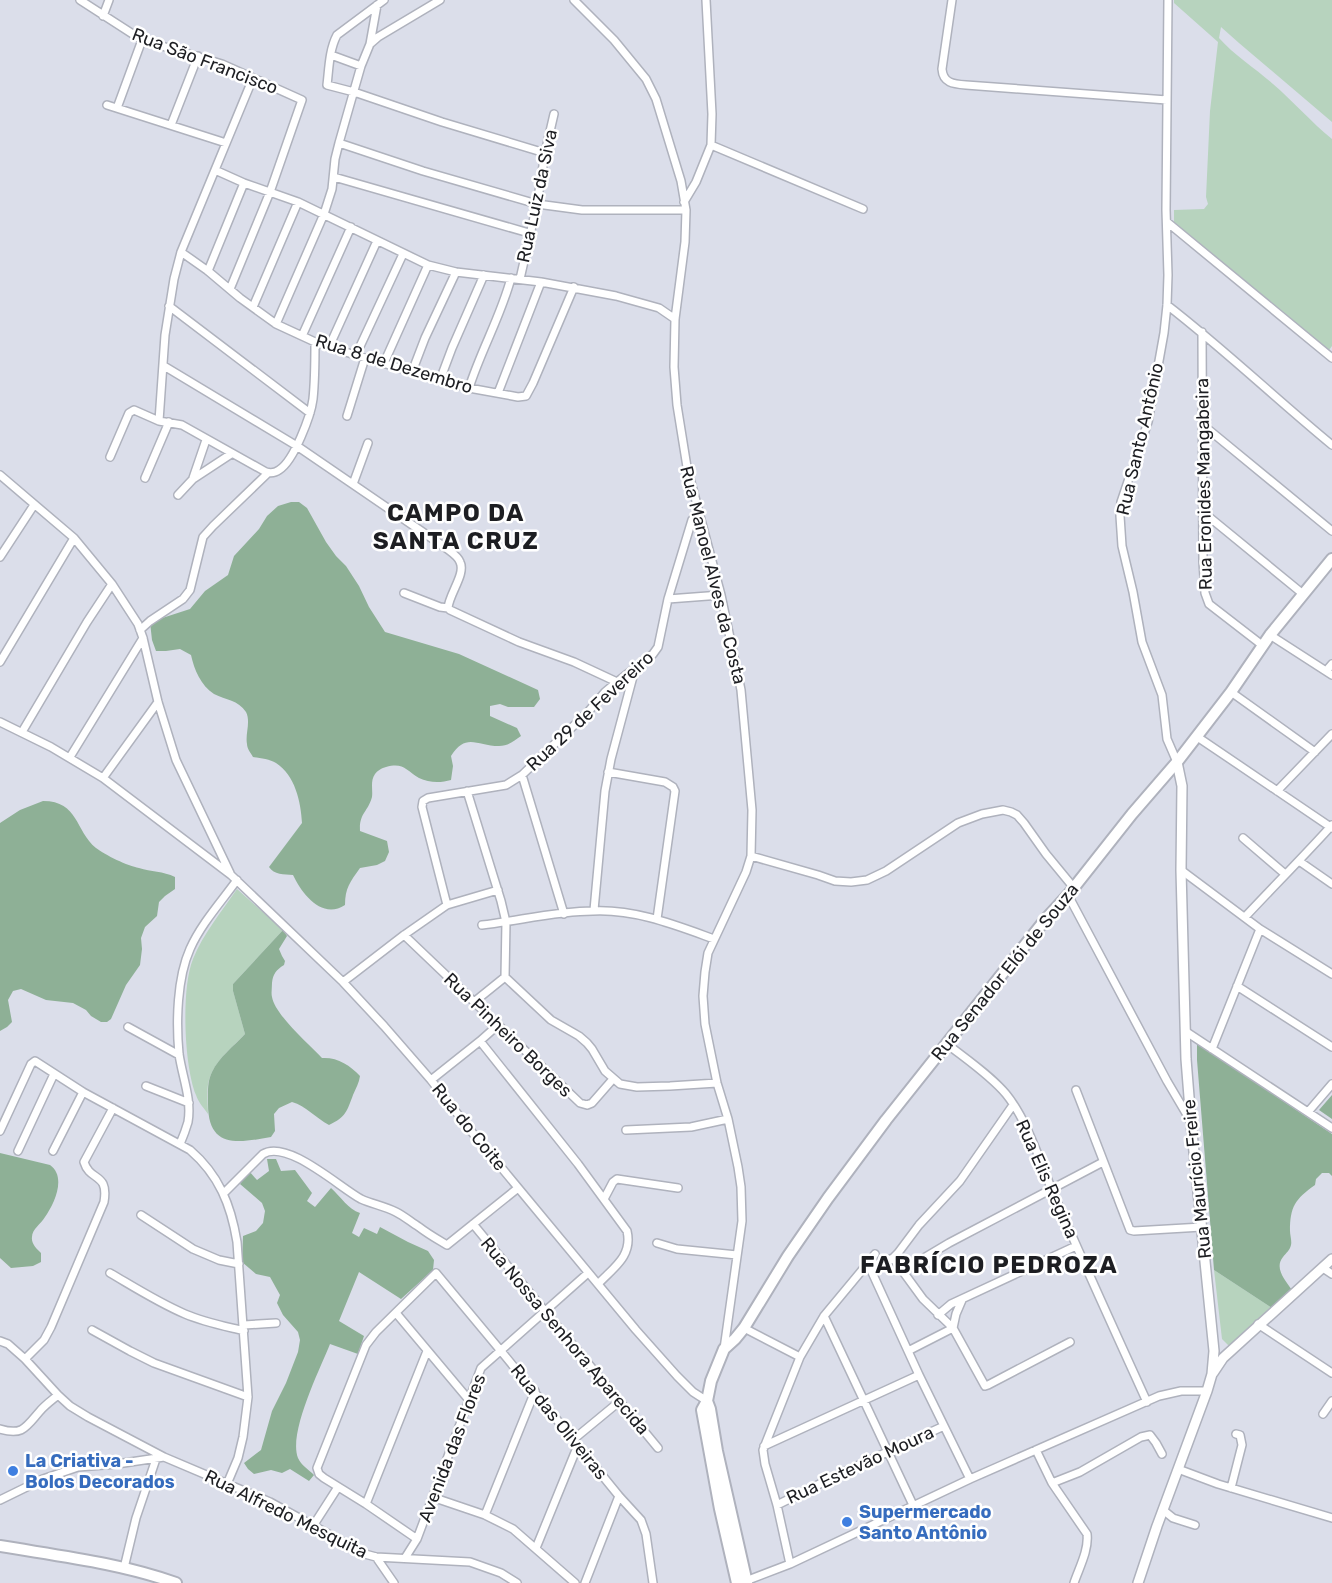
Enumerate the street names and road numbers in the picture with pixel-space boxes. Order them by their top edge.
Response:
street label: Rua São Francisco [129,23,281,99]
street label: Rua Luiz da Siva [512,127,562,265]
street label: Rua 8 de Dezembro [313,330,475,398]
street label: Rua Santo Antônio [1112,361,1168,517]
street label: Rua Eronides Mangabeira [1191,378,1217,590]
street label: Rua Manoel Alves da Costa [675,464,751,686]
street label: Rua 29 de Fevereiro [522,646,658,776]
street label: Rua Senador Elói de Souza [927,879,1083,1065]
street label: Rua Pinheiro Borges [439,968,577,1102]
street label: Rua do Coite [427,1079,511,1175]
street label: Rua Maurício Freire [1178,1098,1216,1260]
street label: Rua Elis Regina [1011,1116,1083,1242]
street label: Rua Nossa Senhora Aparecida [476,1233,654,1439]
street label: Rua das Oliveiras [506,1360,612,1484]
street label: Avenida das Flores [414,1371,490,1525]
street label: Rua Estevão Moura [783,1421,937,1509]
street label: Rua Alfredo Mesquita [201,1465,371,1563]

